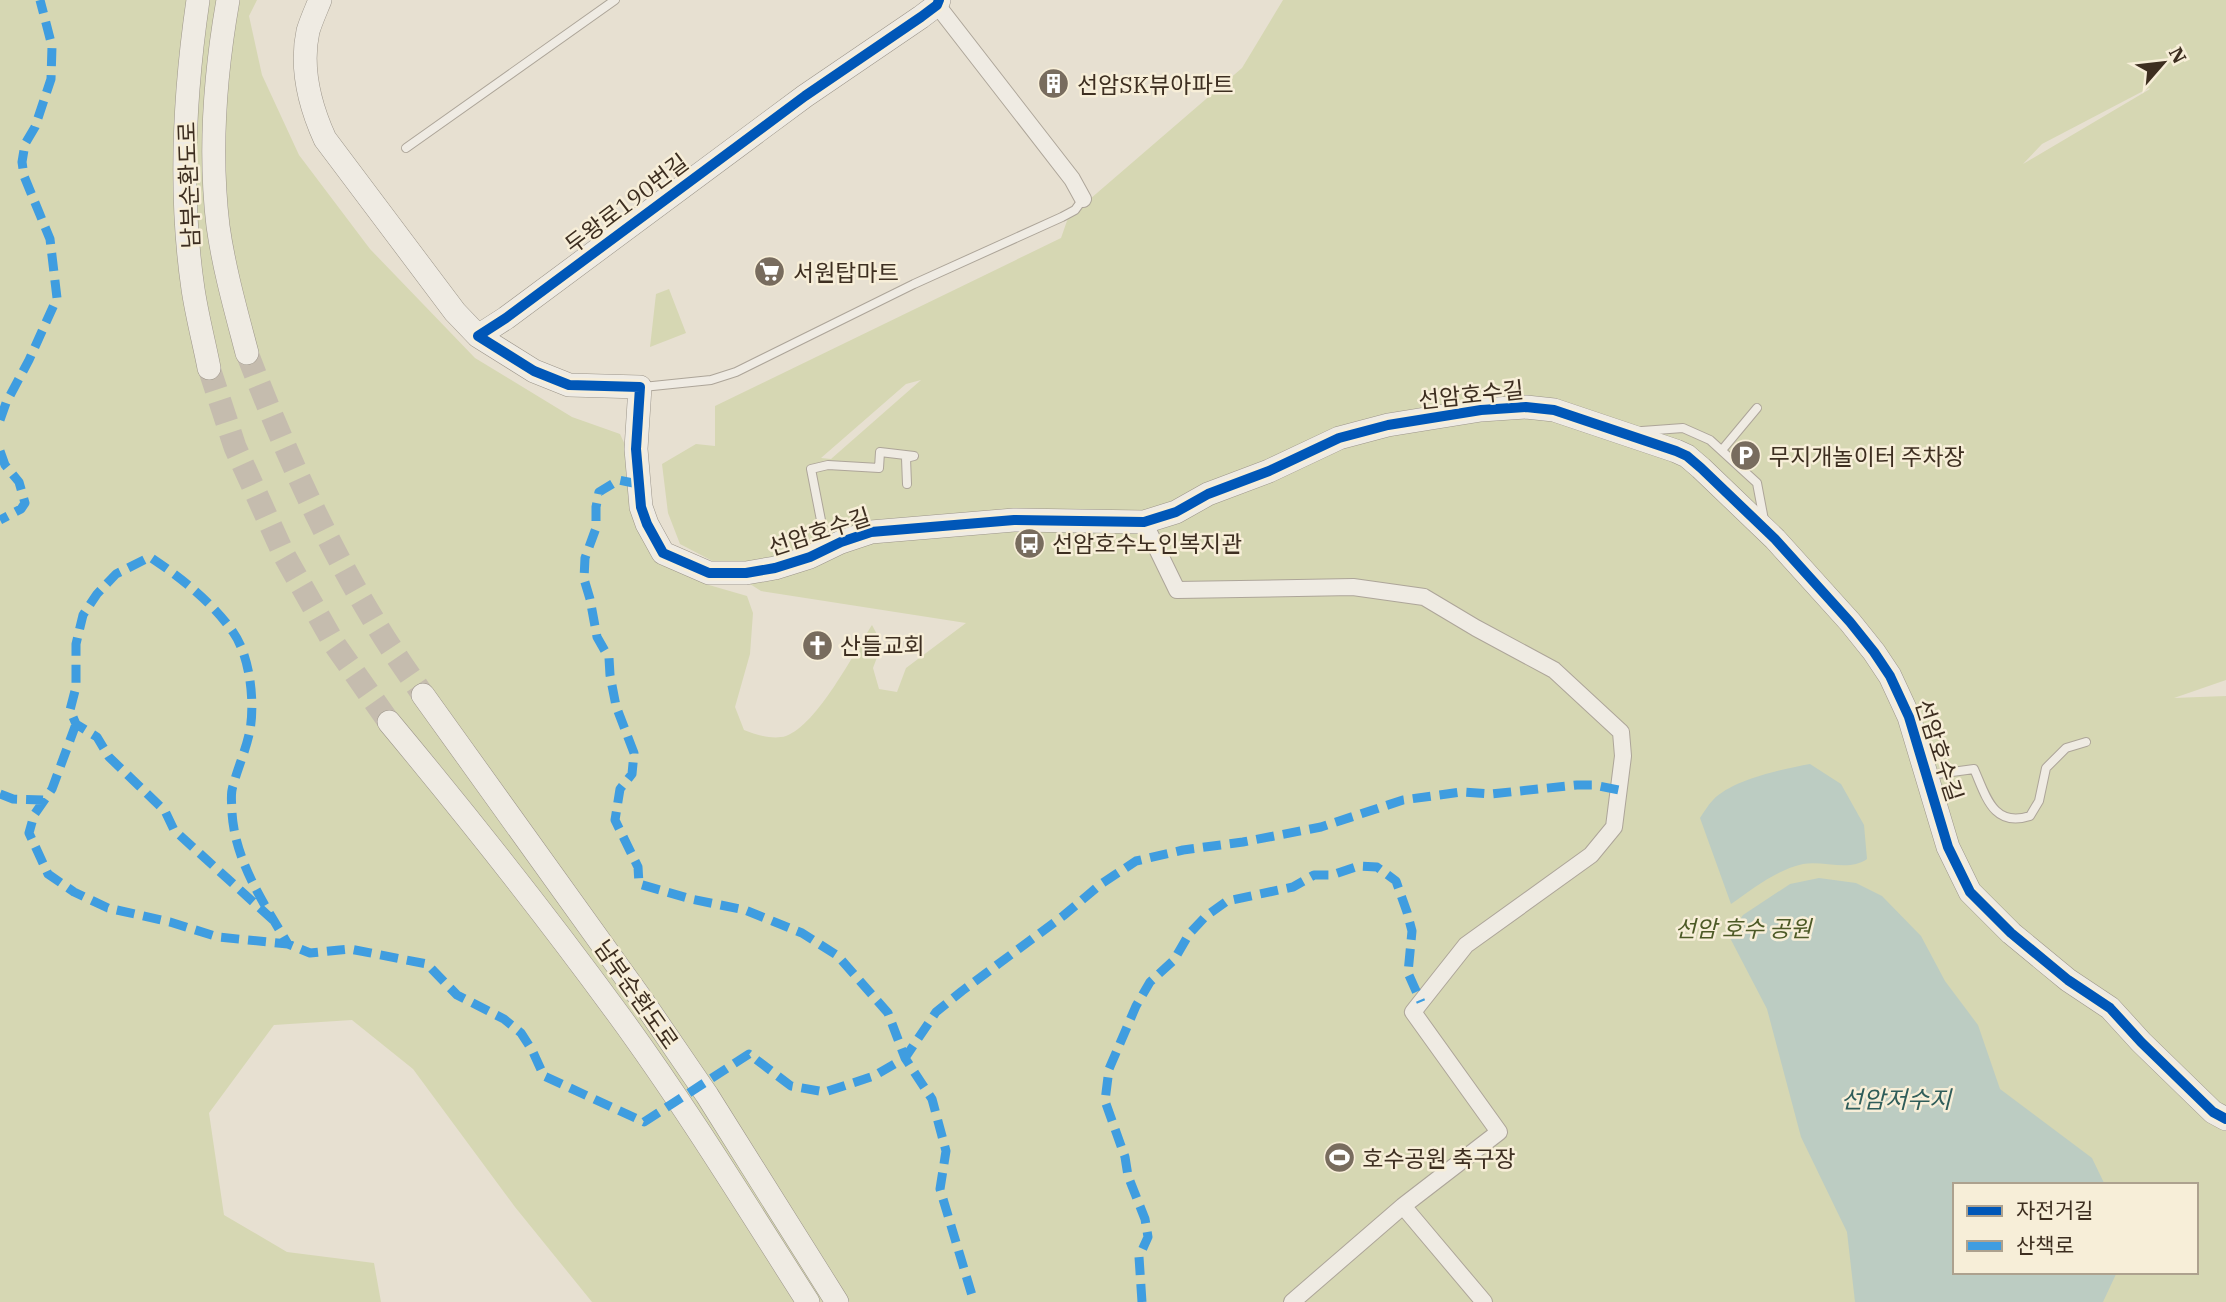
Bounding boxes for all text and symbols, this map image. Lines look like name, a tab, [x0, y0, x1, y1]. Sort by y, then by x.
north arrow	[2128, 28, 2198, 98]
text: N	[2164, 43, 2192, 67]
building icon: 선암SK뷰아파트	[1037, 67, 1071, 101]
place label: 선암SK뷰아파트	[1077, 69, 1234, 99]
street label: 남부순환도로	[171, 121, 205, 249]
street label: 두왕로190번길	[558, 147, 694, 259]
supermarket icon: 서원탑마트	[753, 255, 787, 289]
place label: 서원탑마트	[793, 257, 899, 287]
street label: 선암호수길	[1417, 374, 1525, 414]
parking icon: 무지개놀이터 주차장	[1729, 439, 1763, 473]
place label: 무지개놀이터 주차장	[1769, 441, 1965, 471]
street label: 선암호수길	[764, 500, 874, 562]
bus stop icon: 선암호수노인복지관	[1012, 526, 1046, 560]
place label: 선암호수노인복지관	[1052, 528, 1242, 558]
church icon: 산들교회	[800, 628, 834, 662]
place label: 산들교회	[840, 630, 925, 660]
street label: 선암호수길	[1909, 695, 1971, 805]
park label: 선암 호수 공원	[1675, 913, 1813, 943]
street label: 남부순환도로	[588, 933, 686, 1055]
water label: 선암저수지	[1841, 1083, 1953, 1115]
sports icon: 호수공원 축구장	[1322, 1141, 1356, 1175]
place label: 호수공원 축구장	[1362, 1143, 1515, 1173]
legend	[1953, 1183, 2198, 1274]
text: 자전거길	[2016, 1196, 2093, 1224]
text: 산책로	[2016, 1231, 2074, 1259]

